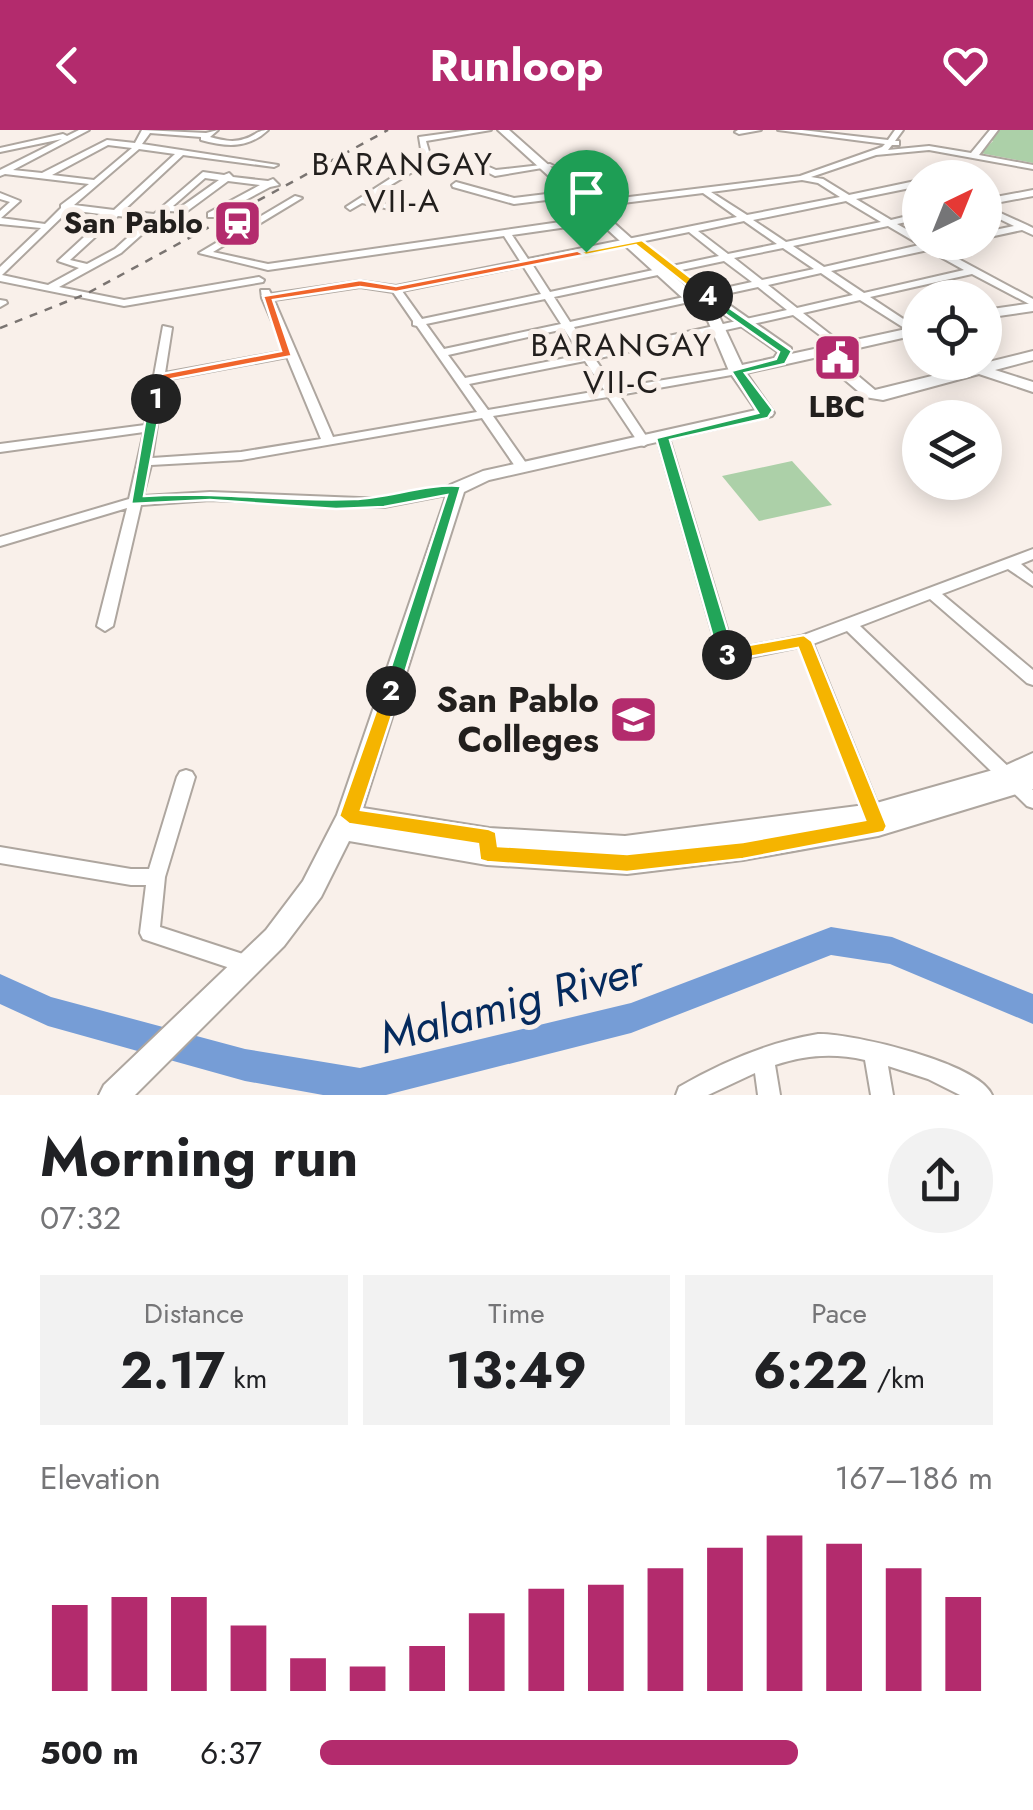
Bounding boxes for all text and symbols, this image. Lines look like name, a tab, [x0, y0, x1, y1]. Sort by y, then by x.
text: Runloop	[430, 33, 603, 98]
icon: back	[40, 38, 95, 93]
icon: heart	[938, 38, 993, 93]
district label: BARANGAY VII-A	[311, 141, 495, 224]
pin	[544, 150, 629, 253]
north arrow	[902, 160, 1002, 260]
map controls	[902, 160, 1002, 500]
icon: arrive	[559, 165, 614, 220]
station icon: San Pablo	[212, 197, 264, 249]
place label: San Pablo	[64, 201, 203, 244]
pin: 4	[683, 271, 733, 321]
text: 4	[698, 275, 718, 316]
button: locate	[902, 280, 1002, 380]
district label: BARANGAY VII-C	[530, 322, 714, 405]
public building icon: LBC	[811, 332, 863, 384]
pin: 1	[131, 374, 181, 424]
text: 1	[149, 378, 163, 419]
place label: LBC	[809, 385, 865, 428]
button: layers	[902, 400, 1002, 500]
pin: 3	[702, 630, 752, 680]
text: 3	[718, 634, 736, 675]
pin: 2	[366, 666, 416, 716]
text: 2	[382, 670, 400, 711]
place label: San Pablo Colleges	[436, 675, 599, 765]
school or university icon: San Pablo Colleges	[608, 694, 660, 746]
water label: Malamig River	[372, 937, 652, 1070]
text: Morning run	[40, 1117, 358, 1197]
button: share	[888, 1128, 993, 1233]
text: 07:32	[40, 1195, 121, 1241]
text: Distance	[144, 1293, 244, 1334]
text: Time	[488, 1293, 545, 1334]
text: Pace	[811, 1293, 867, 1334]
text: 2.17	[120, 1334, 225, 1407]
text: 13:49	[446, 1334, 587, 1407]
text: 6:22	[753, 1334, 868, 1407]
text: km	[225, 1358, 267, 1399]
text: /km	[868, 1358, 925, 1399]
text: Elevation	[40, 1455, 161, 1501]
text: 167–186 m	[835, 1455, 993, 1501]
text: 500 m	[40, 1730, 139, 1776]
text: 6:37	[200, 1730, 262, 1776]

